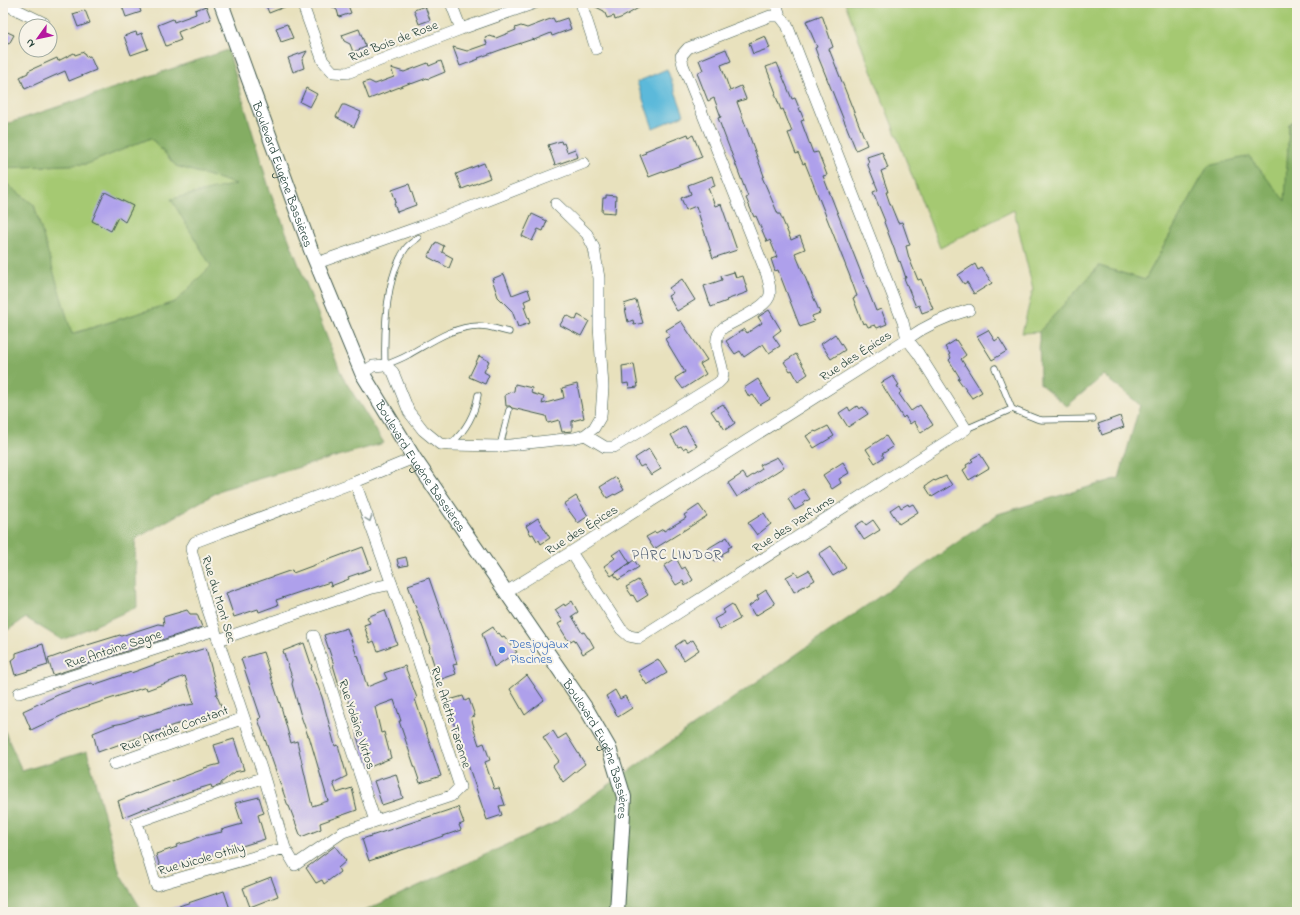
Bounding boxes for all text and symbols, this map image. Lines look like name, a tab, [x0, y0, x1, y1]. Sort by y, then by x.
street label: Rue Bois de Rose	[346, 16, 441, 67]
north arrow	[18, 18, 58, 58]
text: N	[22, 35, 39, 50]
street label: Boulevard Eugène Bassières	[246, 98, 317, 250]
street label: Rue des Épices	[816, 326, 896, 387]
street label: Boulevard Eugène Bassières	[369, 396, 470, 536]
street label: Rue des Parfums	[749, 490, 839, 558]
street label: Rue des Épices	[542, 500, 622, 560]
one-way arrow	[364, 515, 372, 522]
district label: PARC LINDOR	[632, 545, 722, 566]
street label: Rue du Mont Sec	[196, 554, 241, 646]
street label: Rue Antoine Sagne	[63, 625, 165, 675]
place label: Desjoyaux Piscines	[509, 635, 569, 669]
marker: Desjoyaux Piscines	[497, 645, 507, 655]
street label: Rue Arlette Taranne	[425, 664, 476, 771]
street label: Boulevard Eugène Bassières	[557, 675, 632, 820]
street label: Rue Yolaine Virtos	[333, 677, 380, 772]
street label: Rue Armide Constant	[118, 701, 232, 758]
street label: Rue Nicole Othily	[156, 838, 247, 882]

